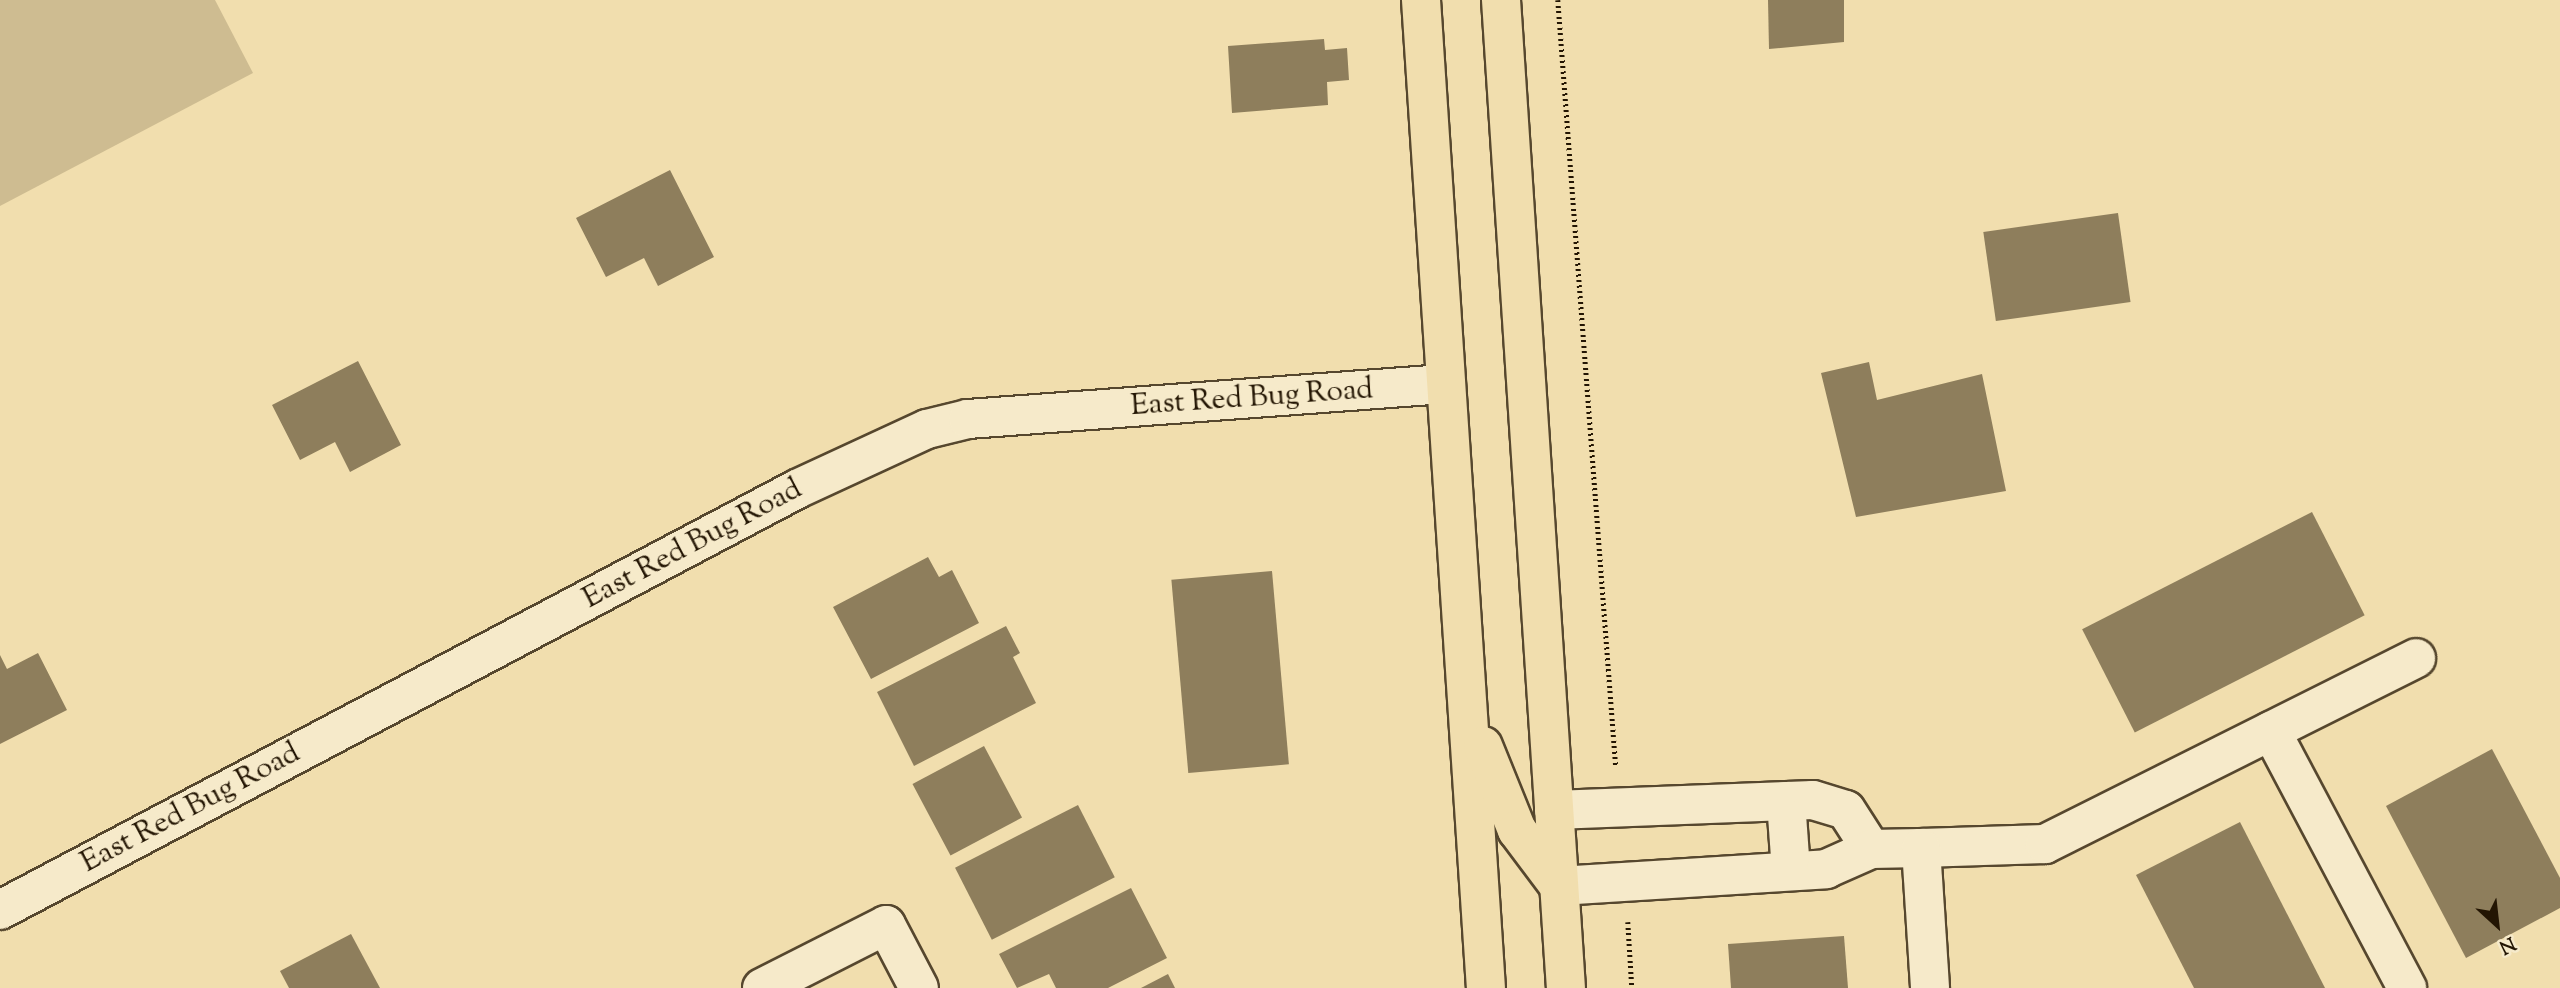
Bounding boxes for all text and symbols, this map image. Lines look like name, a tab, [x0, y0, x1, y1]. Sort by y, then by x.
street label: East Red Bug Road	[1130, 373, 1374, 425]
street label: East Red Bug Road	[577, 472, 809, 618]
street label: East Red Bug Road	[75, 736, 307, 882]
north arrow	[2462, 890, 2532, 960]
text: N	[2494, 929, 2520, 960]

